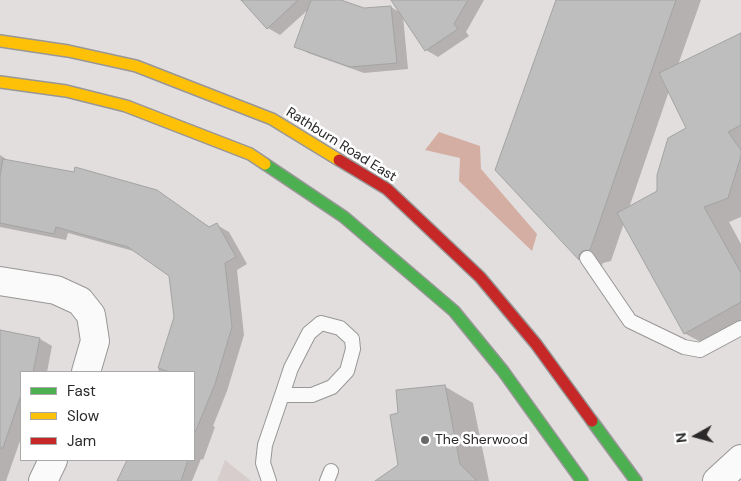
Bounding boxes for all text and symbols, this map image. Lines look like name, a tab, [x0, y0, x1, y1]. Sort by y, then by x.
street label: Rathburn Road East	[283, 104, 399, 186]
legend	[20, 371, 195, 461]
text: Fast	[67, 381, 96, 401]
text: Slow	[67, 406, 99, 426]
north arrow	[671, 411, 721, 461]
text: Jam	[67, 431, 96, 451]
place label: The Sherwood	[435, 432, 528, 448]
text: N	[672, 432, 691, 444]
marker: The Sherwood	[419, 434, 431, 446]

